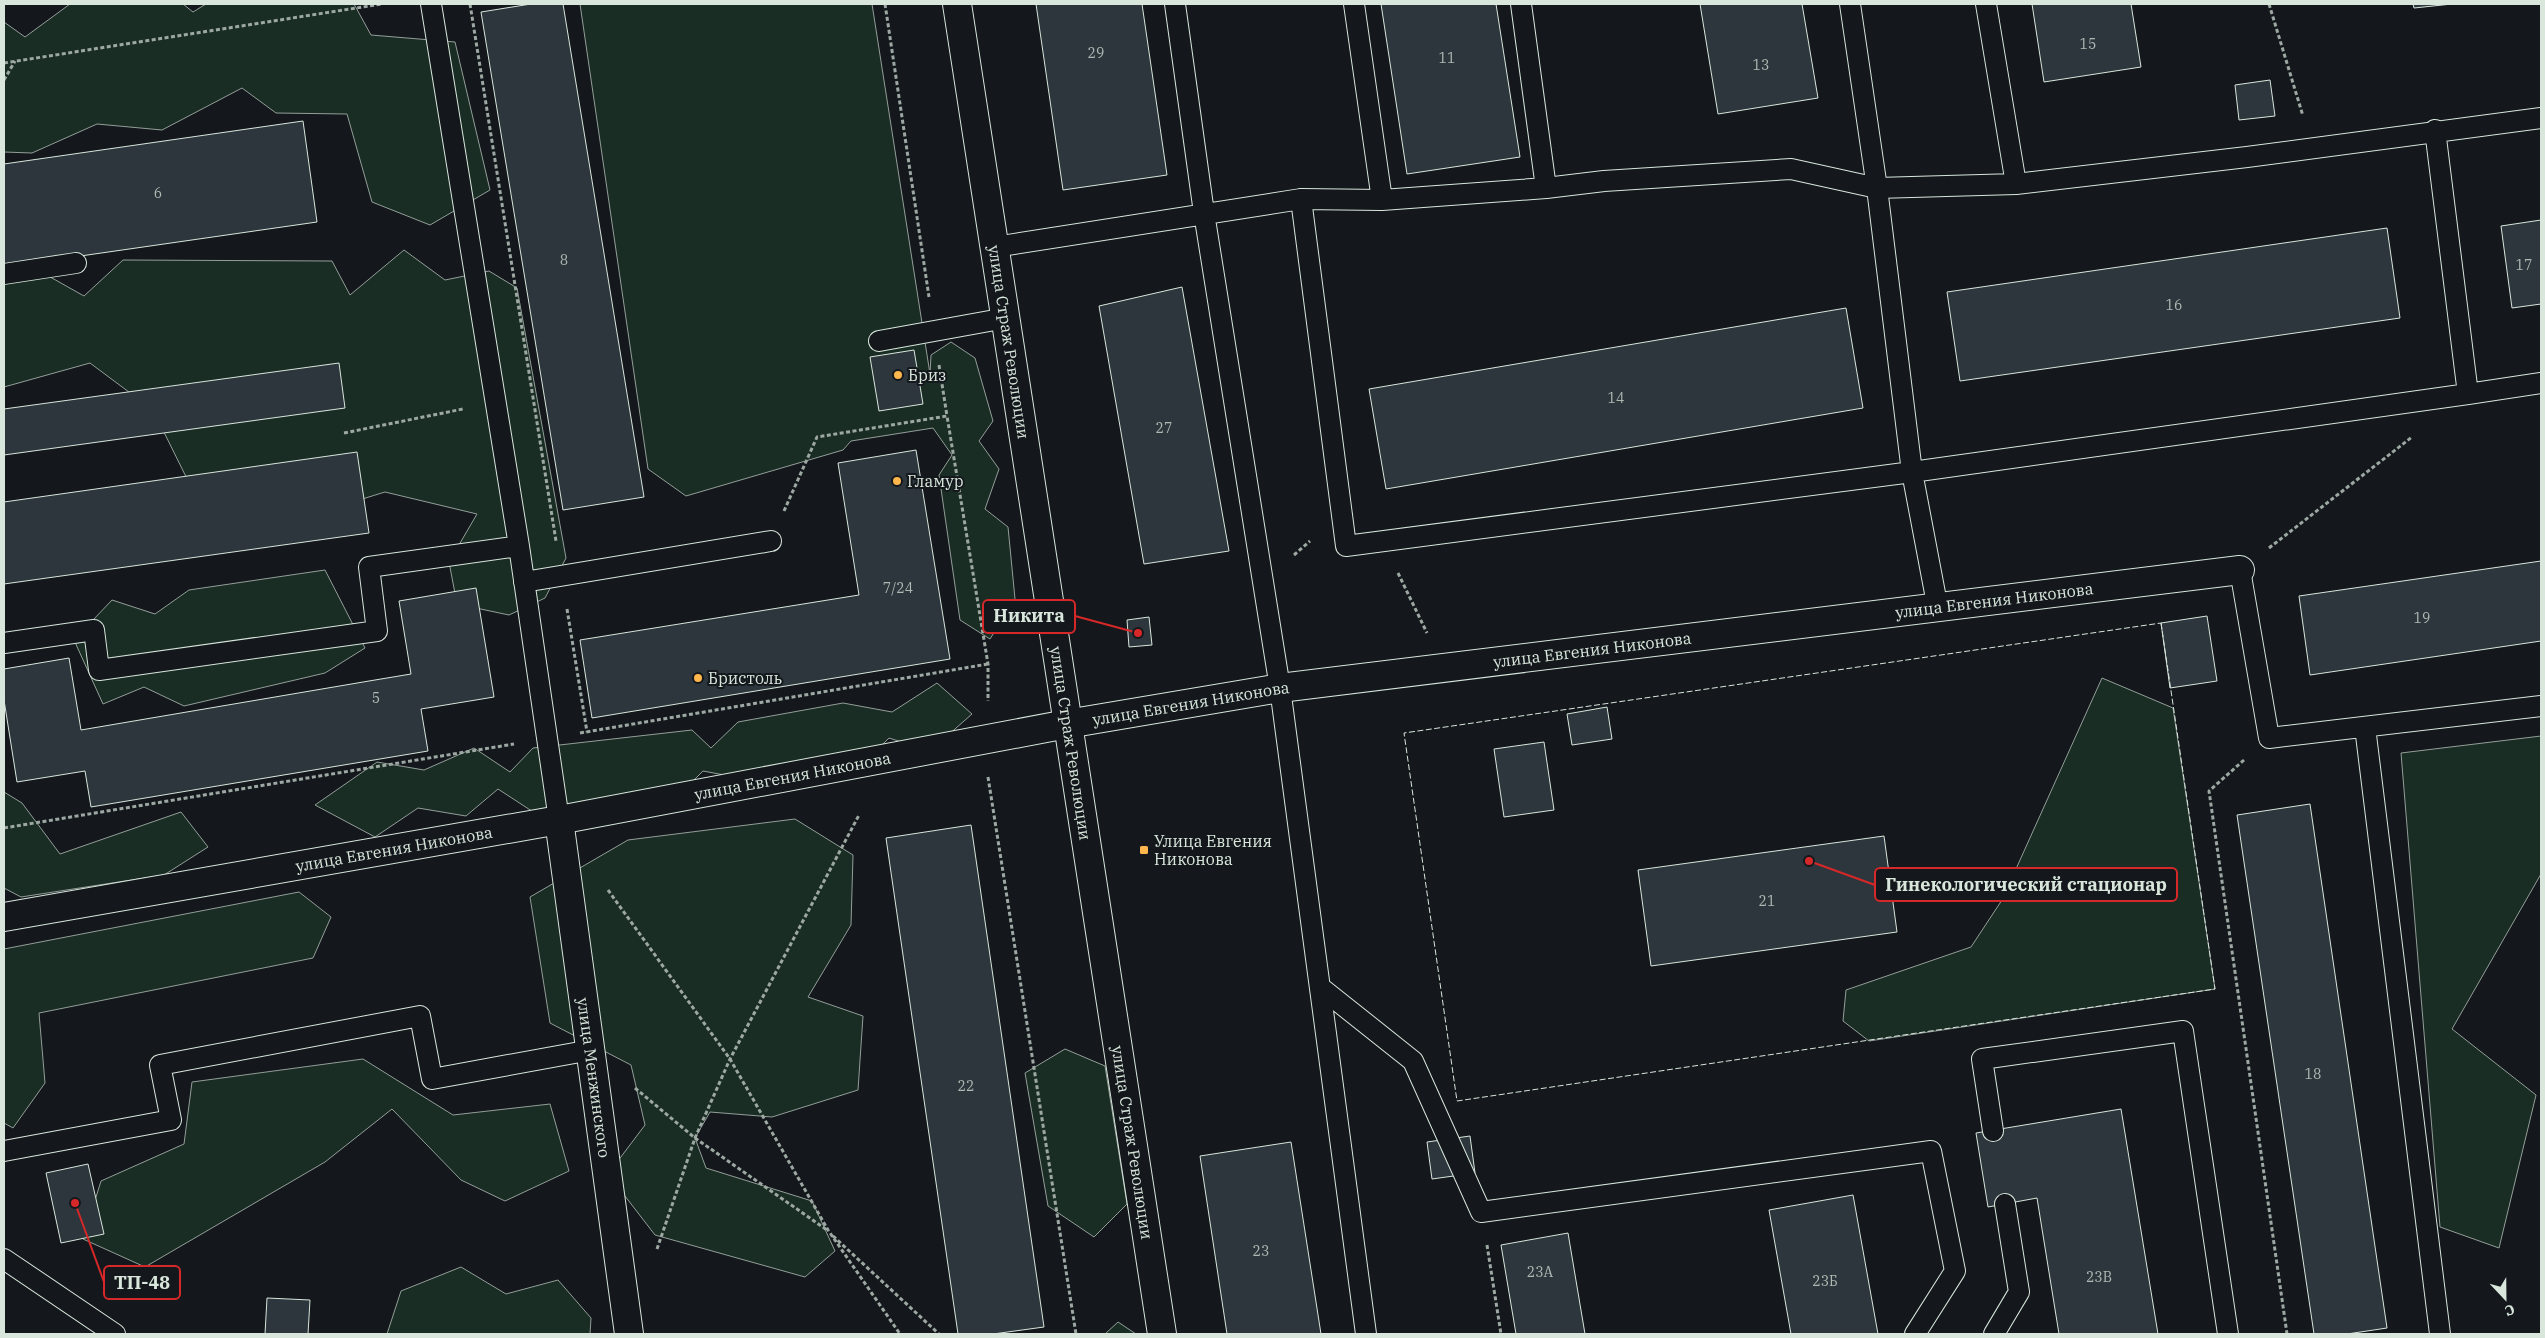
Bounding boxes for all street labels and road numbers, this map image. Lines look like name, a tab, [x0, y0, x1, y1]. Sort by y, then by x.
street label: улица Страж Революции	[984, 244, 1034, 440]
street label: улица Евгения Никонова	[1894, 578, 2095, 622]
street label: улица Евгения Никонова	[1492, 627, 1693, 672]
street label: улица Страж Революции	[1046, 645, 1096, 842]
street label: улица Евгения Никонова	[1091, 677, 1291, 730]
street label: улица Евгения Никонова	[693, 747, 893, 804]
street label: улица Евгения Никонова	[294, 822, 494, 876]
street label: улица Менжинского	[573, 996, 615, 1159]
street label: улица Страж Революции	[1108, 1044, 1157, 1241]

